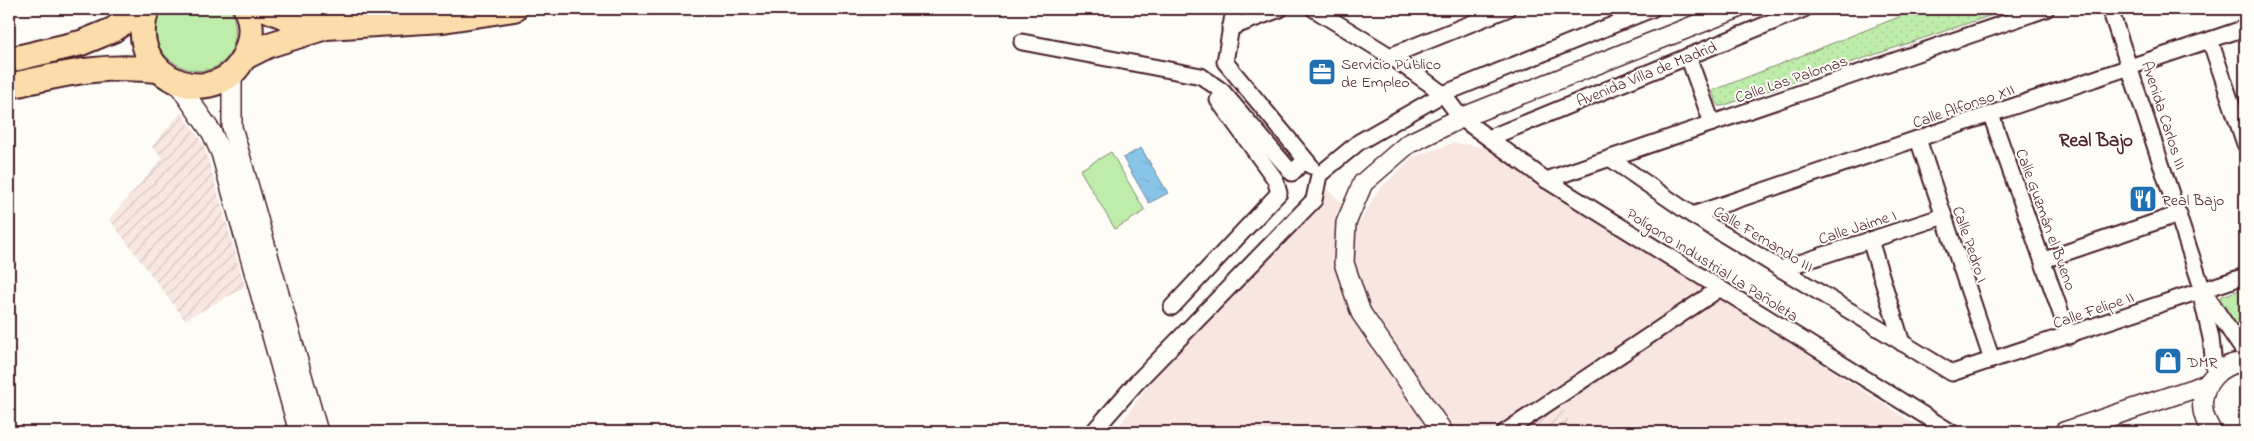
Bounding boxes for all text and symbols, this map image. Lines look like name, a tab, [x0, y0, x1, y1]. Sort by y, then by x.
street label: Avenida Villa de Madrid	[1573, 36, 1721, 114]
street label: Calle Las Palomas	[1732, 49, 1851, 110]
place label: Servicio Público de Empleo	[1341, 53, 1441, 95]
office icon: Servicio Público de Empleo	[1307, 57, 1337, 87]
street label: Avenida Carlos III	[2134, 58, 2192, 173]
street label: Calle Alfonso XII	[1909, 78, 2018, 136]
district label: Real Bajo	[2059, 128, 2133, 155]
street label: Calle Guzmán el Bueno	[2008, 145, 2082, 294]
restaurant icon: Real Bajo	[2128, 184, 2158, 214]
place label: Real Bajo	[2162, 189, 2224, 213]
street label: Calle Fernando III	[1708, 200, 1818, 279]
street label: Polígono Industrial La Pañoleta	[1621, 203, 1803, 329]
street label: Calle Pedro I	[1945, 203, 1993, 286]
street label: Calle Jaime I	[1816, 204, 1900, 252]
street label: Calle Felipe II	[2050, 286, 2137, 336]
shop icon: DMR	[2153, 346, 2183, 376]
place label: DMR	[2186, 351, 2217, 375]

